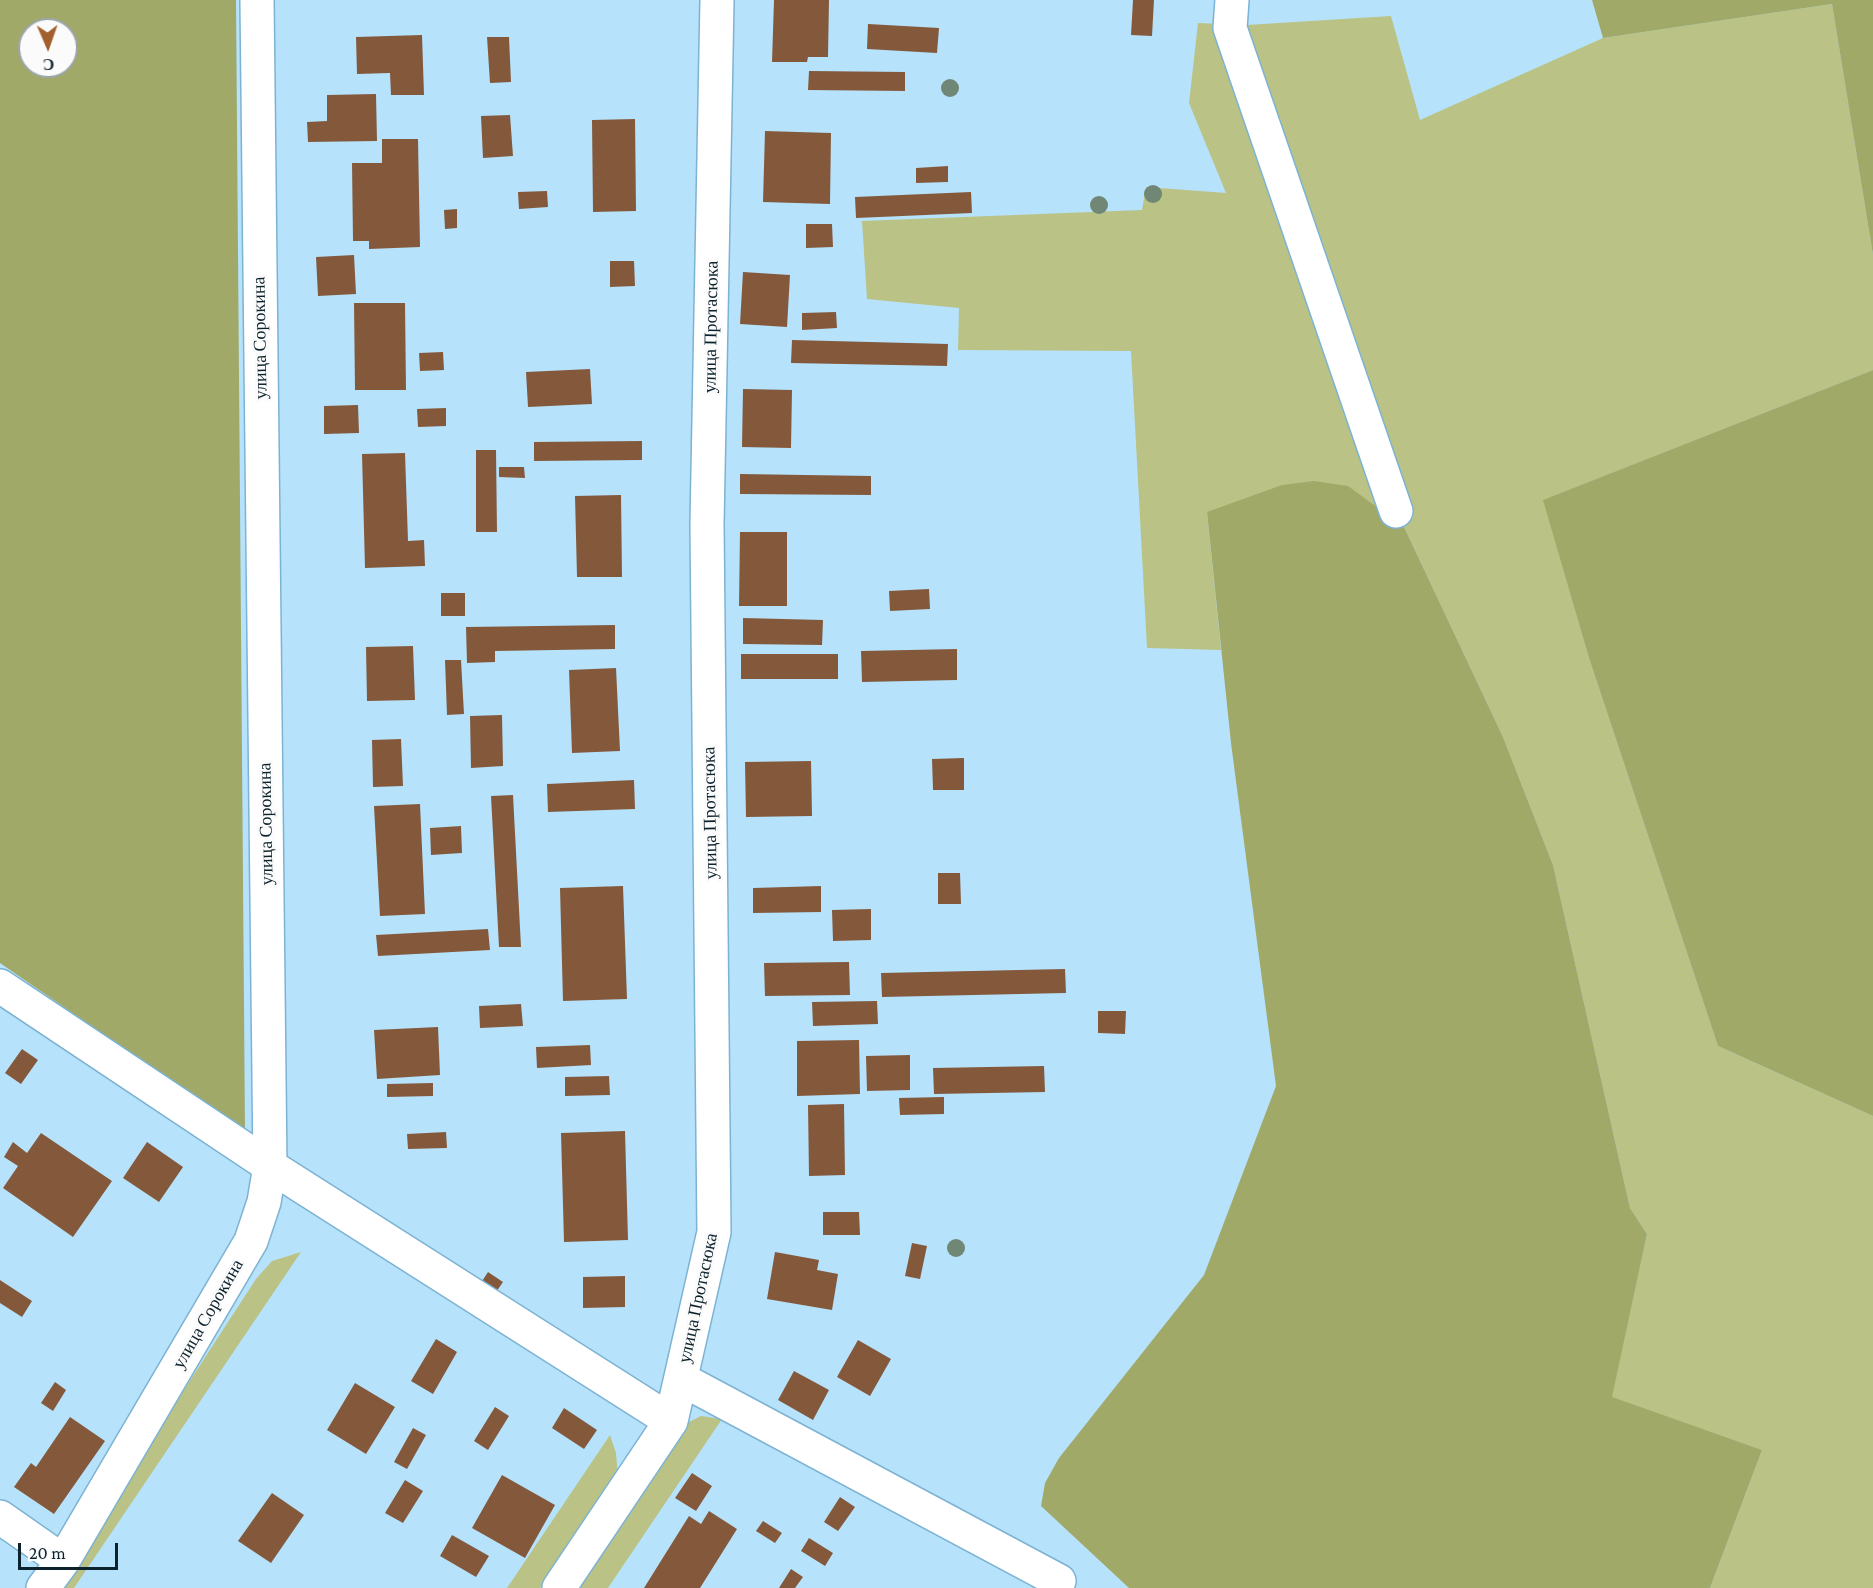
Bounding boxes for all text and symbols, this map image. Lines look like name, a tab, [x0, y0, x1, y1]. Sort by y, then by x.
north arrow	[18, 18, 78, 78]
text: С	[43, 56, 55, 73]
street label: улица Протасюка	[699, 261, 723, 393]
street label: улица Сорокина	[248, 276, 272, 400]
street label: улица Протасюка	[698, 747, 722, 879]
street label: улица Сорокина	[254, 762, 278, 886]
street label: улица Протасюка	[674, 1231, 722, 1365]
street label: улица Сорокина	[168, 1255, 248, 1373]
scale bar	[21, 1531, 122, 1569]
text: 20 m	[29, 1543, 66, 1563]

